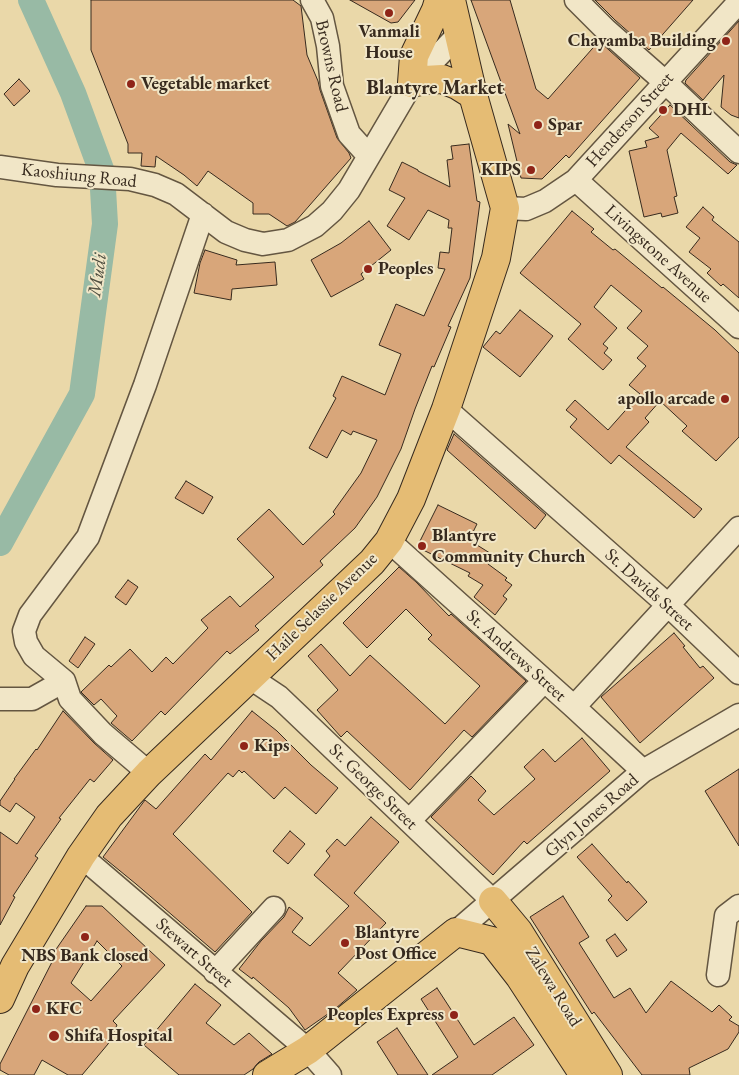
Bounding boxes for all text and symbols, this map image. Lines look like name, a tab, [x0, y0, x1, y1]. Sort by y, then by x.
marker: Vanmali House	[383, 7, 395, 19]
street label: Browns Road	[310, 18, 352, 114]
place label: Vanmali House	[358, 21, 420, 64]
place label: Chayamba Building	[568, 30, 716, 52]
marker: Chayamba Building	[720, 35, 732, 47]
street label: Henderson Street	[582, 68, 678, 172]
place label: Vegetable market	[141, 73, 270, 95]
district label: Blantyre Market	[366, 77, 504, 101]
marker: Vegetable market	[125, 78, 137, 90]
place label: DHL	[673, 99, 712, 121]
marker: DHL	[657, 104, 669, 116]
place label: Spar	[548, 114, 582, 136]
marker: Spar	[532, 119, 544, 131]
street label: Kaoshiung Road	[20, 159, 138, 193]
place label: KIPS	[481, 159, 521, 181]
marker: KIPS	[525, 164, 537, 176]
street label: Livingstone Avenue	[600, 200, 716, 308]
water label: Mudi	[84, 252, 112, 298]
place label: Peoples	[378, 258, 433, 280]
marker: Peoples	[362, 263, 374, 275]
place label: apollo arcade	[618, 388, 715, 410]
marker: apollo arcade	[719, 393, 731, 405]
place label: Blantyre Community Church	[432, 525, 585, 568]
marker: Blantyre Community Church	[416, 540, 428, 552]
street label: St. Davids Street	[600, 544, 698, 636]
street label: Haile Selassie Avenue	[262, 548, 382, 666]
street label: St. Andrews Street	[462, 605, 570, 707]
place label: Kips	[254, 735, 289, 757]
street label: St. George Street	[324, 739, 422, 835]
marker: Kips	[238, 740, 250, 752]
street label: Glyn Jones Road	[541, 769, 643, 863]
street label: Stewart Street	[151, 914, 237, 992]
place label: Blantyre Post Office	[355, 922, 437, 964]
marker: NBS Bank closed	[79, 931, 91, 943]
marker: Blantyre Post Office	[339, 937, 351, 949]
street label: Zalewa Road	[520, 943, 586, 1031]
place label: NBS Bank closed	[21, 945, 149, 967]
place label: KFC	[46, 998, 82, 1020]
marker: KFC	[30, 1003, 42, 1015]
place label: Peoples Express	[327, 1004, 444, 1026]
marker: Peoples Express	[448, 1009, 460, 1021]
place label: Shifa Hospital	[65, 1025, 173, 1047]
marker: Shifa Hospital	[47, 1029, 61, 1043]

